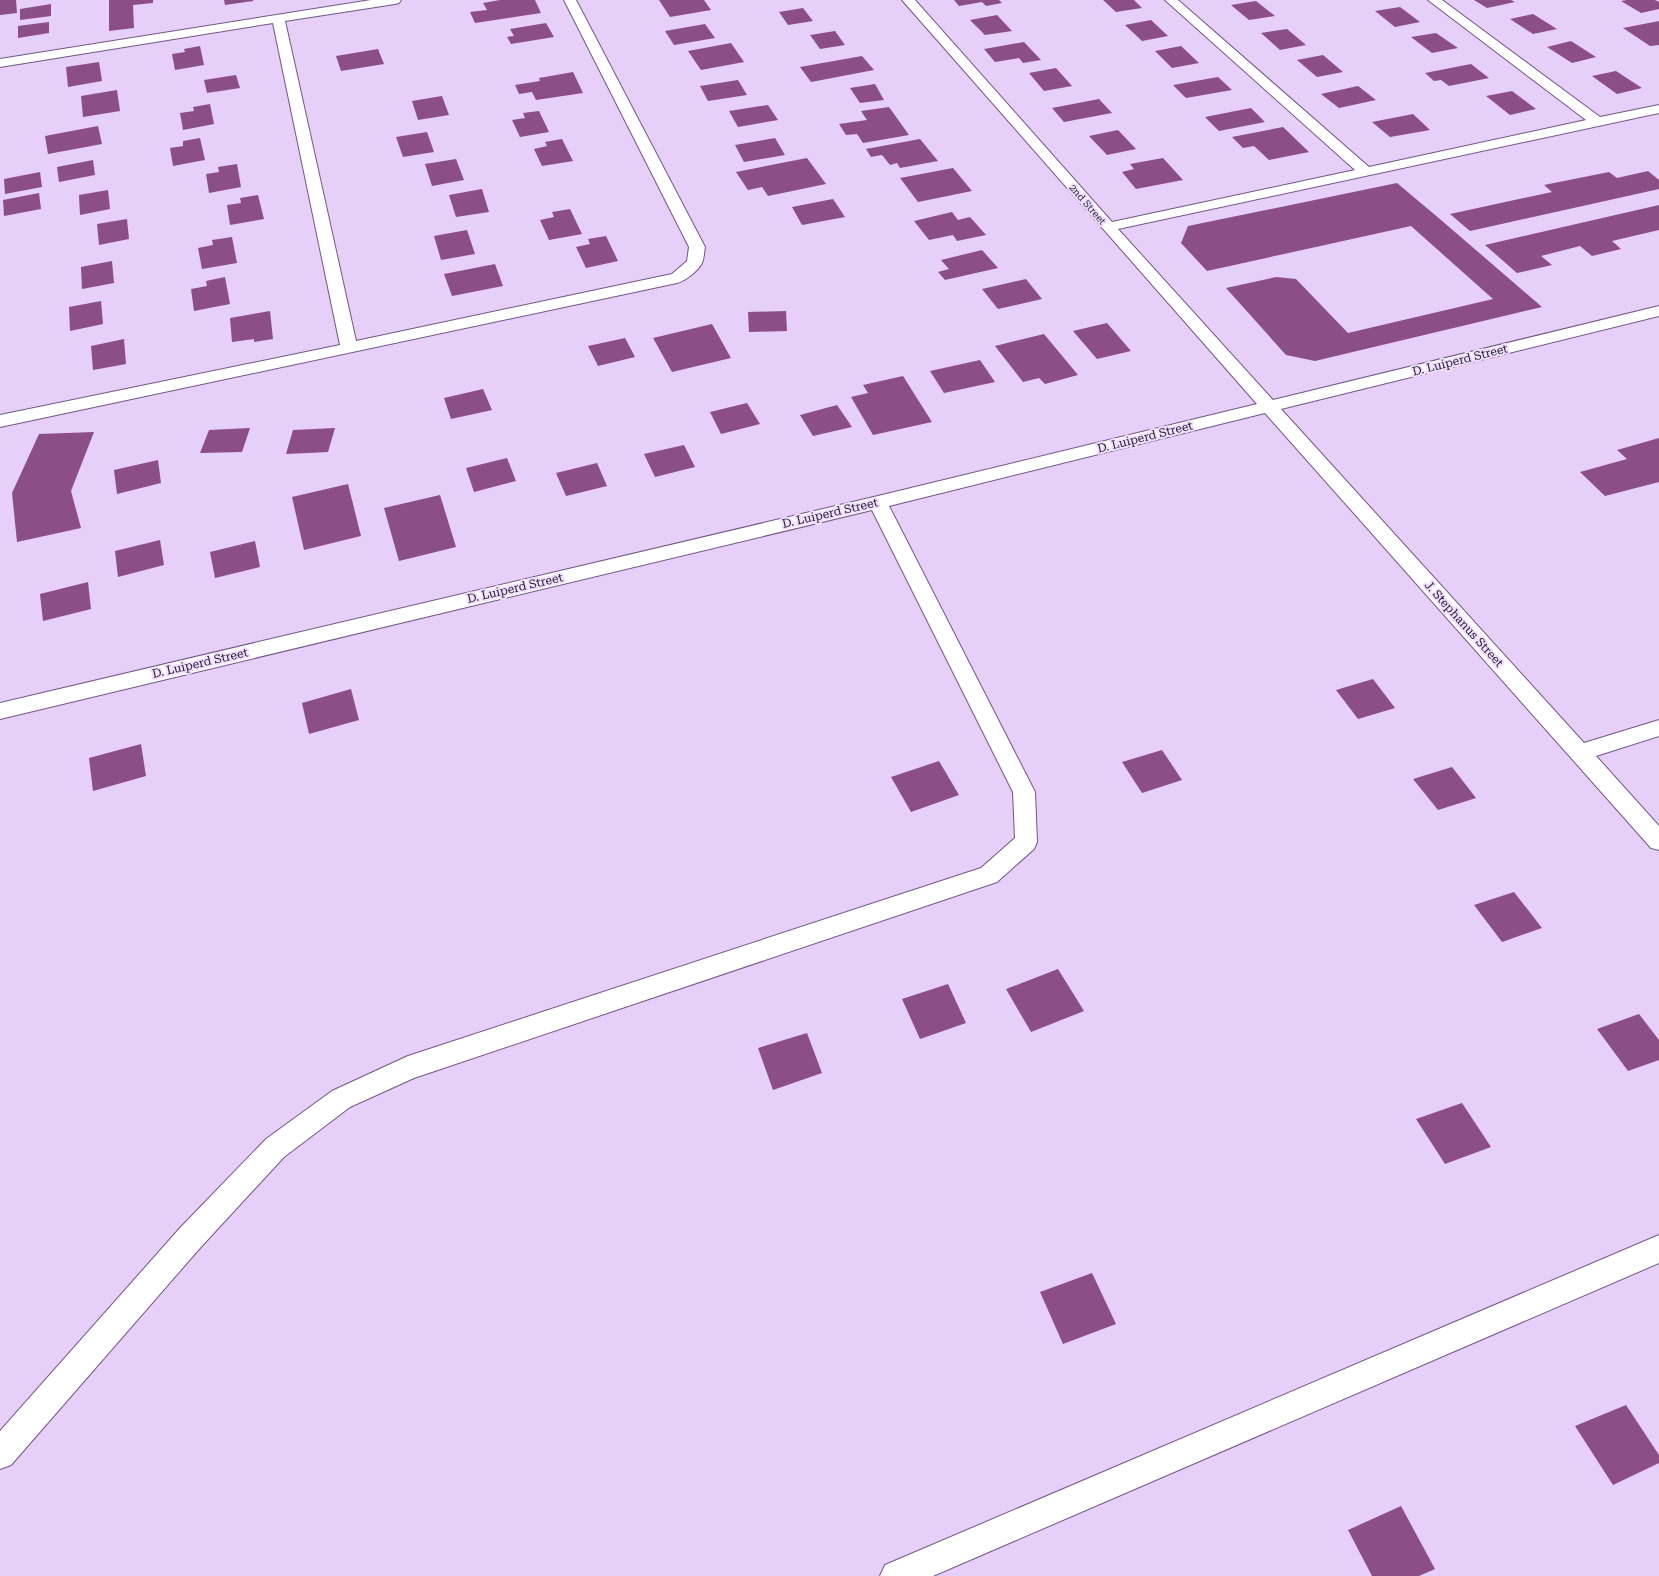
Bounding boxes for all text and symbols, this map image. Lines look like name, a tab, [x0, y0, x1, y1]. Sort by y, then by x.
street label: 2nd Street	[1067, 182, 1108, 227]
street label: D. Luiperd Street	[1411, 341, 1510, 379]
street label: D. Luiperd Street	[1096, 418, 1195, 456]
street label: D. Luiperd Street	[781, 495, 880, 531]
street label: D. Luiperd Street	[466, 570, 565, 606]
street label: J. Stephanus Street	[1422, 578, 1507, 670]
street label: D. Luiperd Street	[151, 645, 250, 681]

